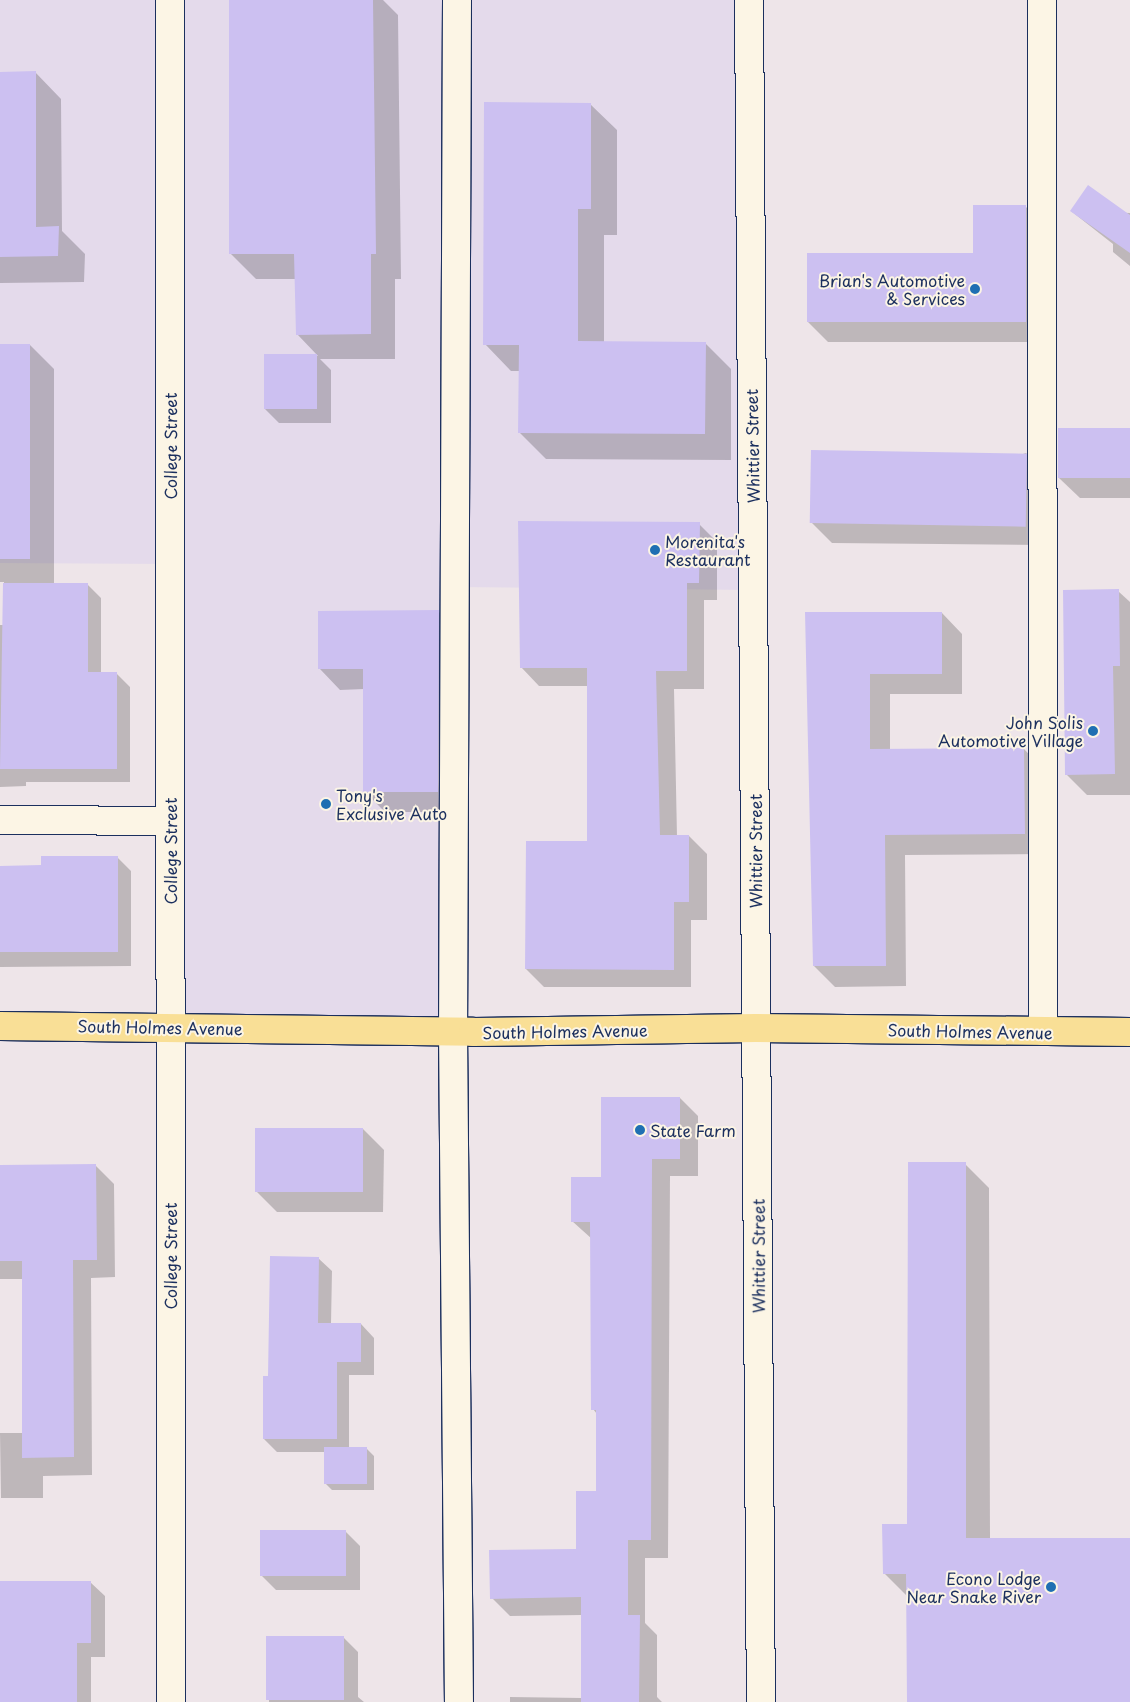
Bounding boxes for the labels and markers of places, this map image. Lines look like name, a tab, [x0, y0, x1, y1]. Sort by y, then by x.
place label: Brian's Automotive & Services	[818, 270, 965, 308]
marker: Brian's Automotive & Services	[969, 283, 981, 295]
place label: Morenita's Restaurant	[665, 531, 751, 569]
marker: Morenita's Restaurant	[649, 544, 661, 556]
place label: John Solis Automotive Village	[938, 712, 1083, 750]
marker: John Solis Automotive Village	[1087, 725, 1099, 737]
place label: Tony's Exclusive Auto	[336, 785, 447, 823]
marker: Tony's Exclusive Auto	[320, 798, 332, 810]
place label: State Farm	[650, 1120, 737, 1140]
marker: State Farm	[634, 1124, 646, 1136]
place label: Econo Lodge Near Snake River	[905, 1568, 1041, 1606]
marker: Econo Lodge Near Snake River	[1045, 1581, 1057, 1593]

